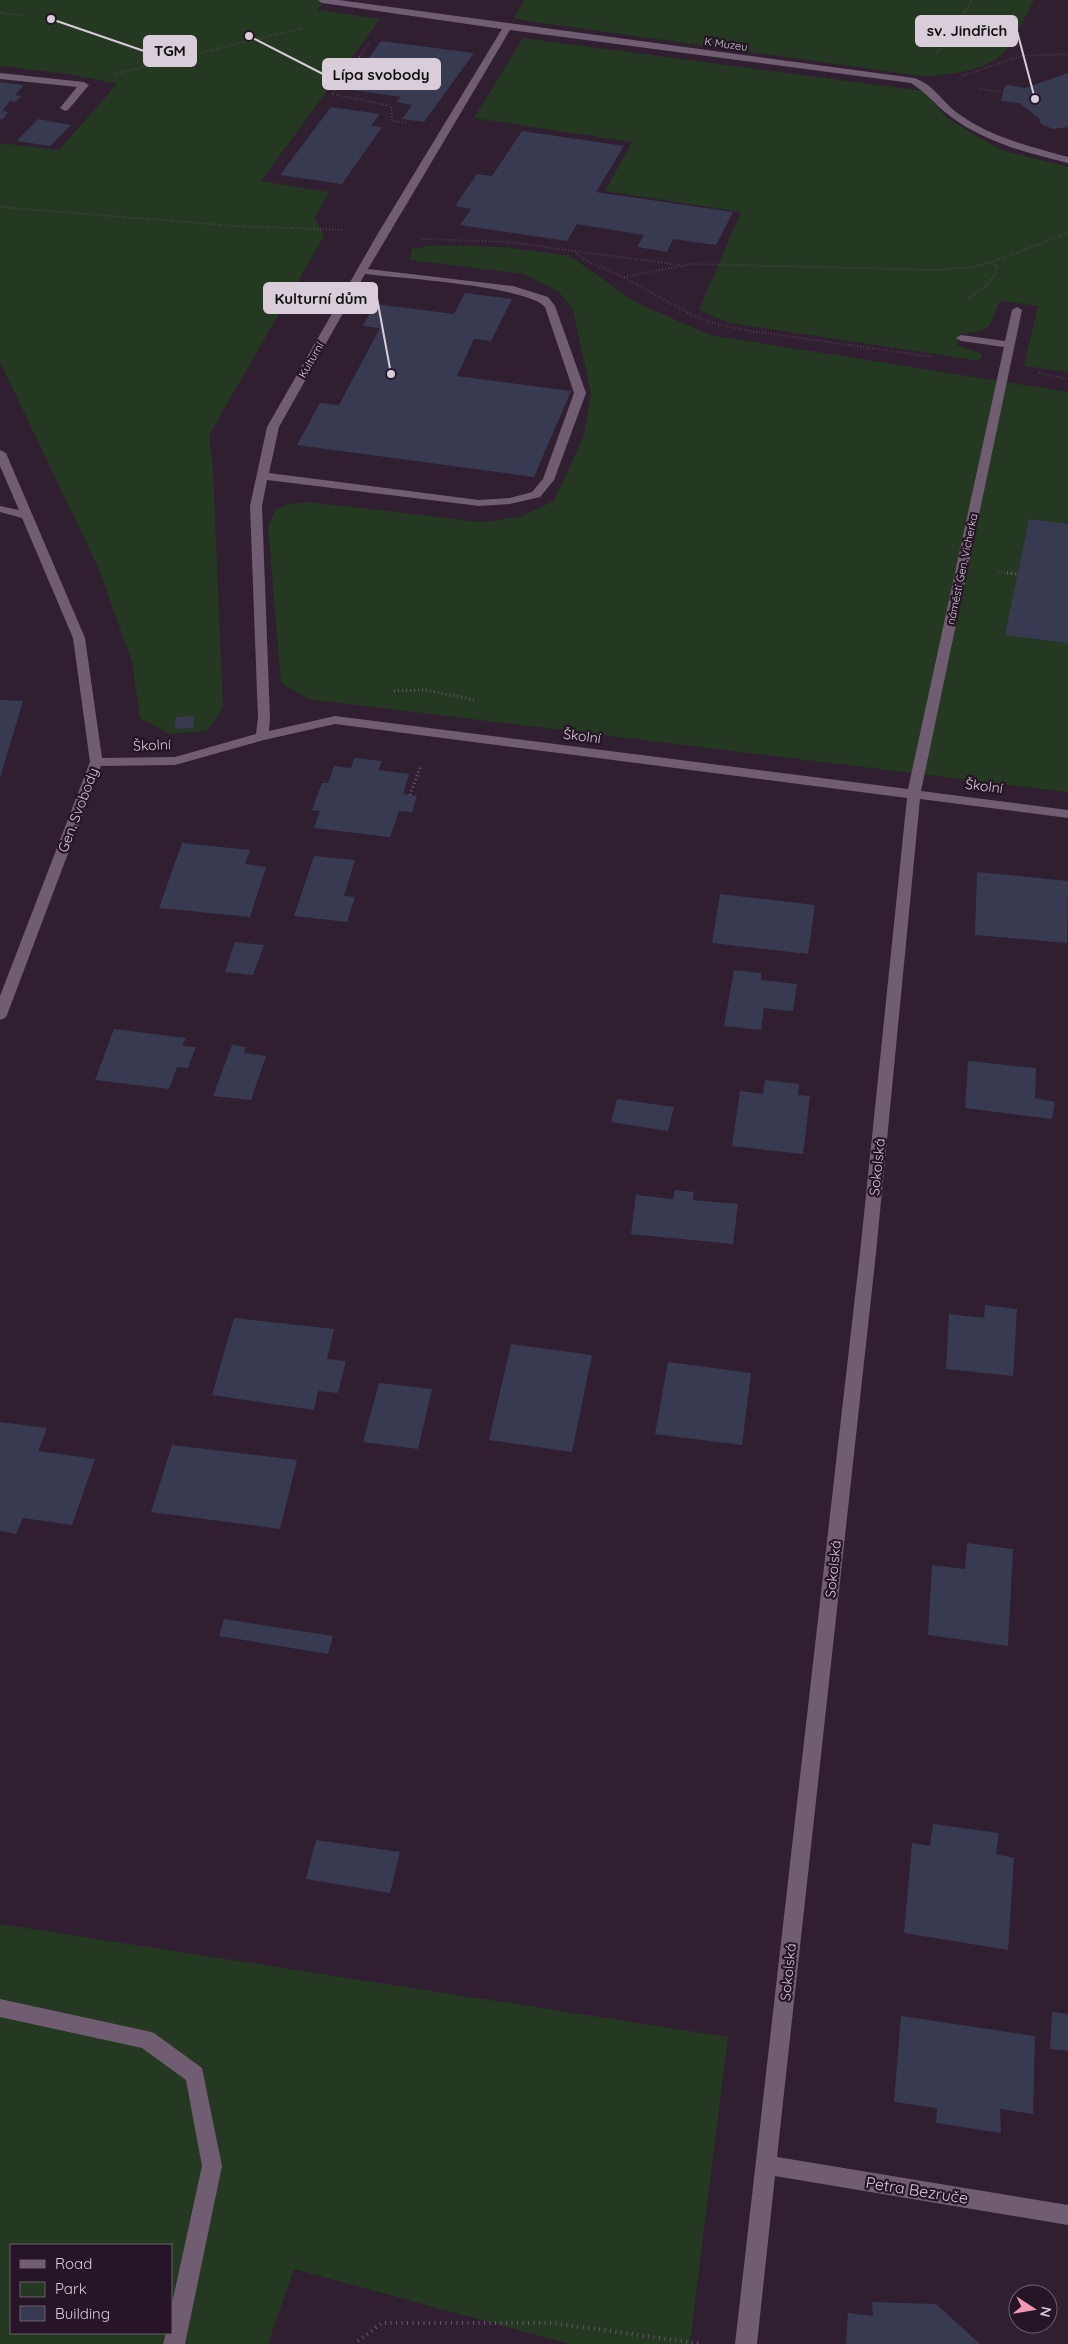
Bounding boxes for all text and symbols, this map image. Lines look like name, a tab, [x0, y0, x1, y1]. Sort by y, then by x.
callout: sv. Jindřich	[916, 16, 1017, 46]
text: sv. Jindřich	[927, 21, 1007, 40]
street label: K Muzeu	[704, 34, 748, 54]
callout: TGM	[144, 36, 196, 66]
text: TGM	[154, 41, 186, 60]
callout: Lípa svobody	[323, 59, 440, 89]
text: Lípa svobody	[333, 65, 429, 84]
callout: Kulturní dům	[264, 283, 377, 313]
text: Kulturní dům	[275, 289, 367, 308]
street label: Kulturní	[295, 339, 327, 380]
street label: náměstí Gen. Vicherka	[943, 512, 981, 626]
street label: Školní	[562, 725, 602, 747]
street label: Školní	[133, 735, 171, 755]
street label: Gen. Svobody	[54, 765, 102, 855]
street label: Školní	[964, 775, 1004, 797]
street label: Sokolská	[865, 1137, 889, 1197]
street label: Sokolská	[821, 1539, 845, 1599]
street label: Sokolská	[776, 1942, 800, 2002]
street label: Petra Bezruče	[864, 2172, 970, 2208]
legend	[10, 2244, 172, 2334]
text: Road	[55, 2254, 92, 2273]
text: Park	[55, 2279, 87, 2298]
north arrow	[1008, 2284, 1058, 2334]
text: Building	[55, 2304, 110, 2323]
text: N	[1036, 2305, 1056, 2319]

